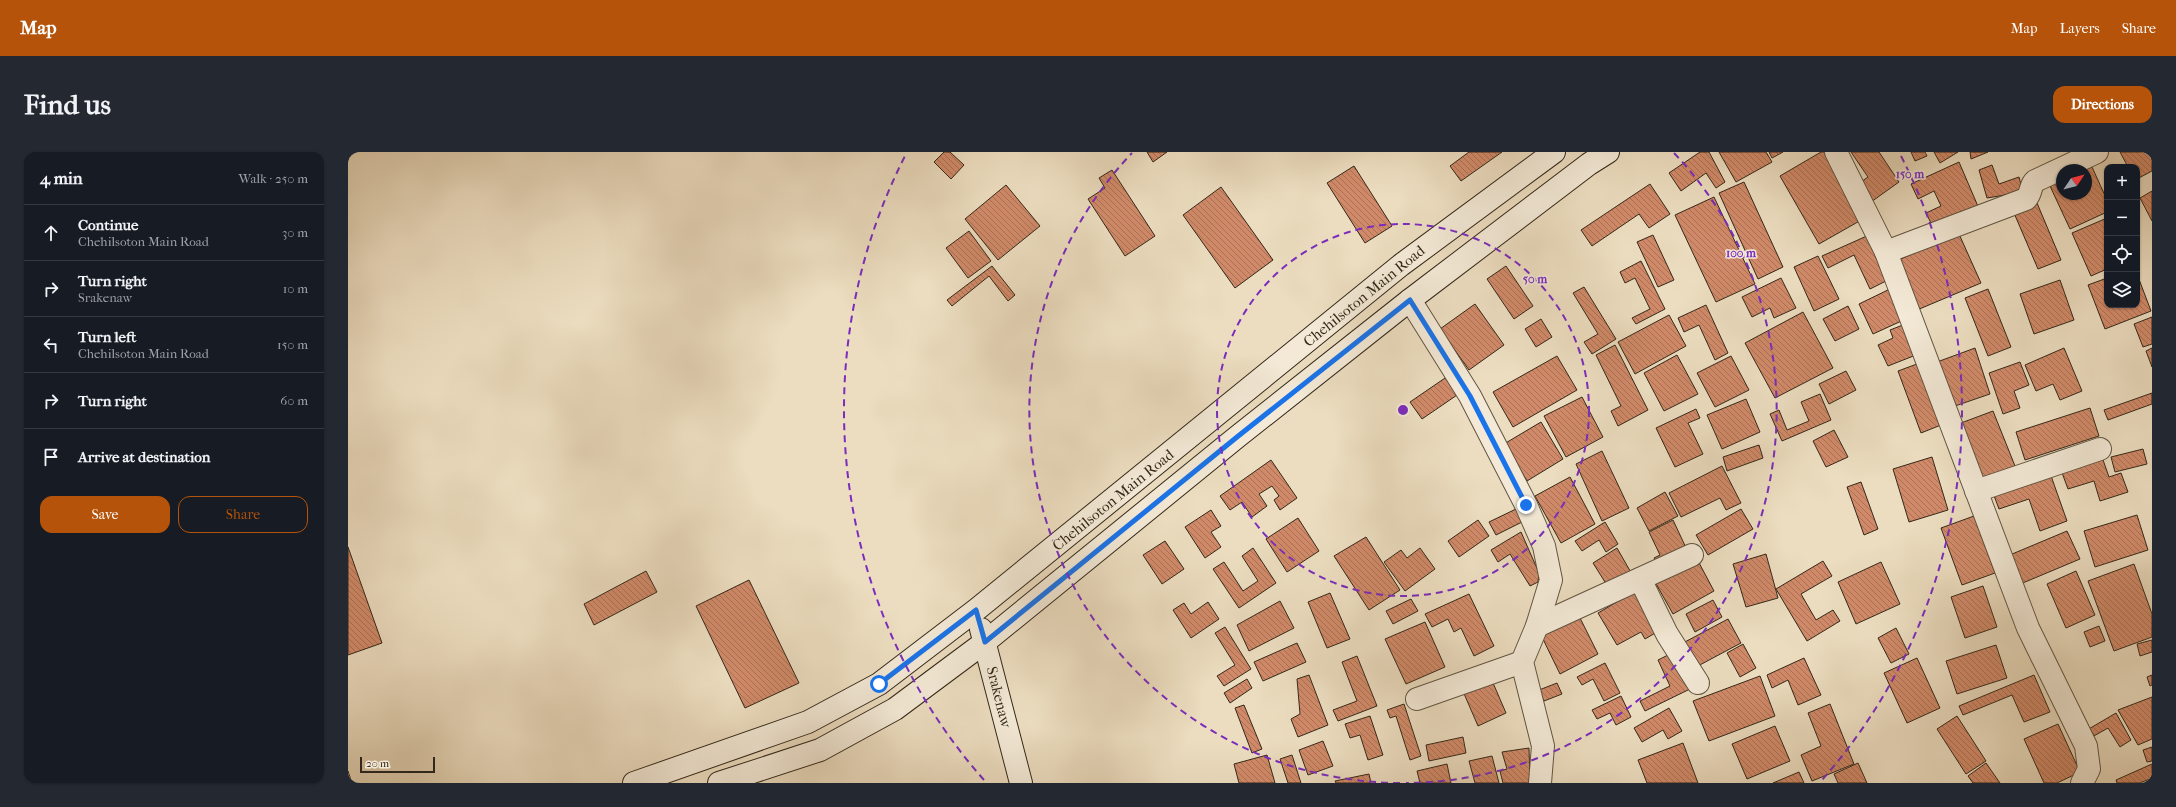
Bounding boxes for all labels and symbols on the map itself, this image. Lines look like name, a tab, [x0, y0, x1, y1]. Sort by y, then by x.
north arrow	[2056, 164, 2092, 200]
text: 150 m	[1896, 167, 1925, 181]
street label: Chehilsoton Main Road	[1300, 241, 1429, 351]
text: 100 m	[1726, 246, 1757, 260]
text: 50 m	[1523, 272, 1548, 286]
centre of rings	[1396, 403, 1410, 417]
street label: Chehilsoton Main Road	[1049, 445, 1178, 555]
route end	[1517, 496, 1535, 514]
street label: Srakenaw	[983, 664, 1015, 730]
route start	[870, 675, 888, 693]
scale bar	[360, 755, 435, 774]

